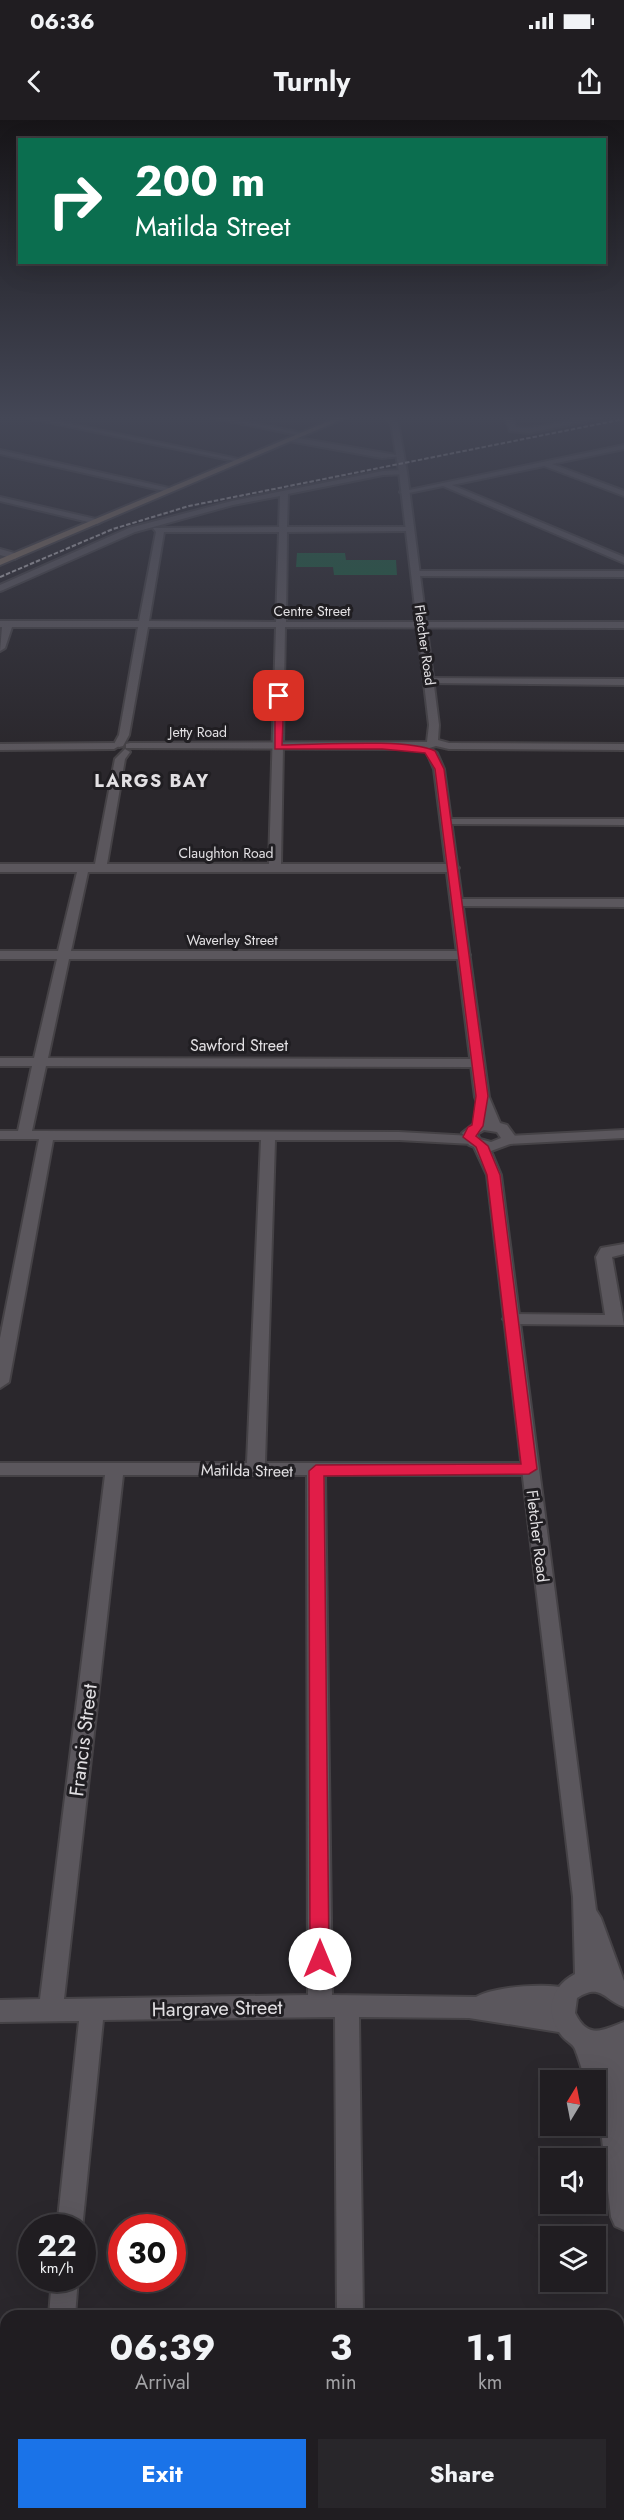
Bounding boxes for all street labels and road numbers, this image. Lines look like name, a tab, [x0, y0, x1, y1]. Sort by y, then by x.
street label: Centre Street	[274, 601, 351, 621]
street label: Fletcher Road	[409, 603, 441, 687]
street label: Jetty Road	[167, 722, 227, 742]
street label: Claughton Road	[179, 843, 273, 863]
street label: Waverley Street	[186, 930, 278, 950]
street label: Sawford Street	[190, 1034, 288, 1057]
street label: Matilda Street	[201, 1458, 293, 1483]
street label: Fletcher Road	[520, 1489, 555, 1584]
street label: Francis Street	[62, 1682, 105, 1798]
street label: Hargrave Street	[151, 1993, 283, 2024]

